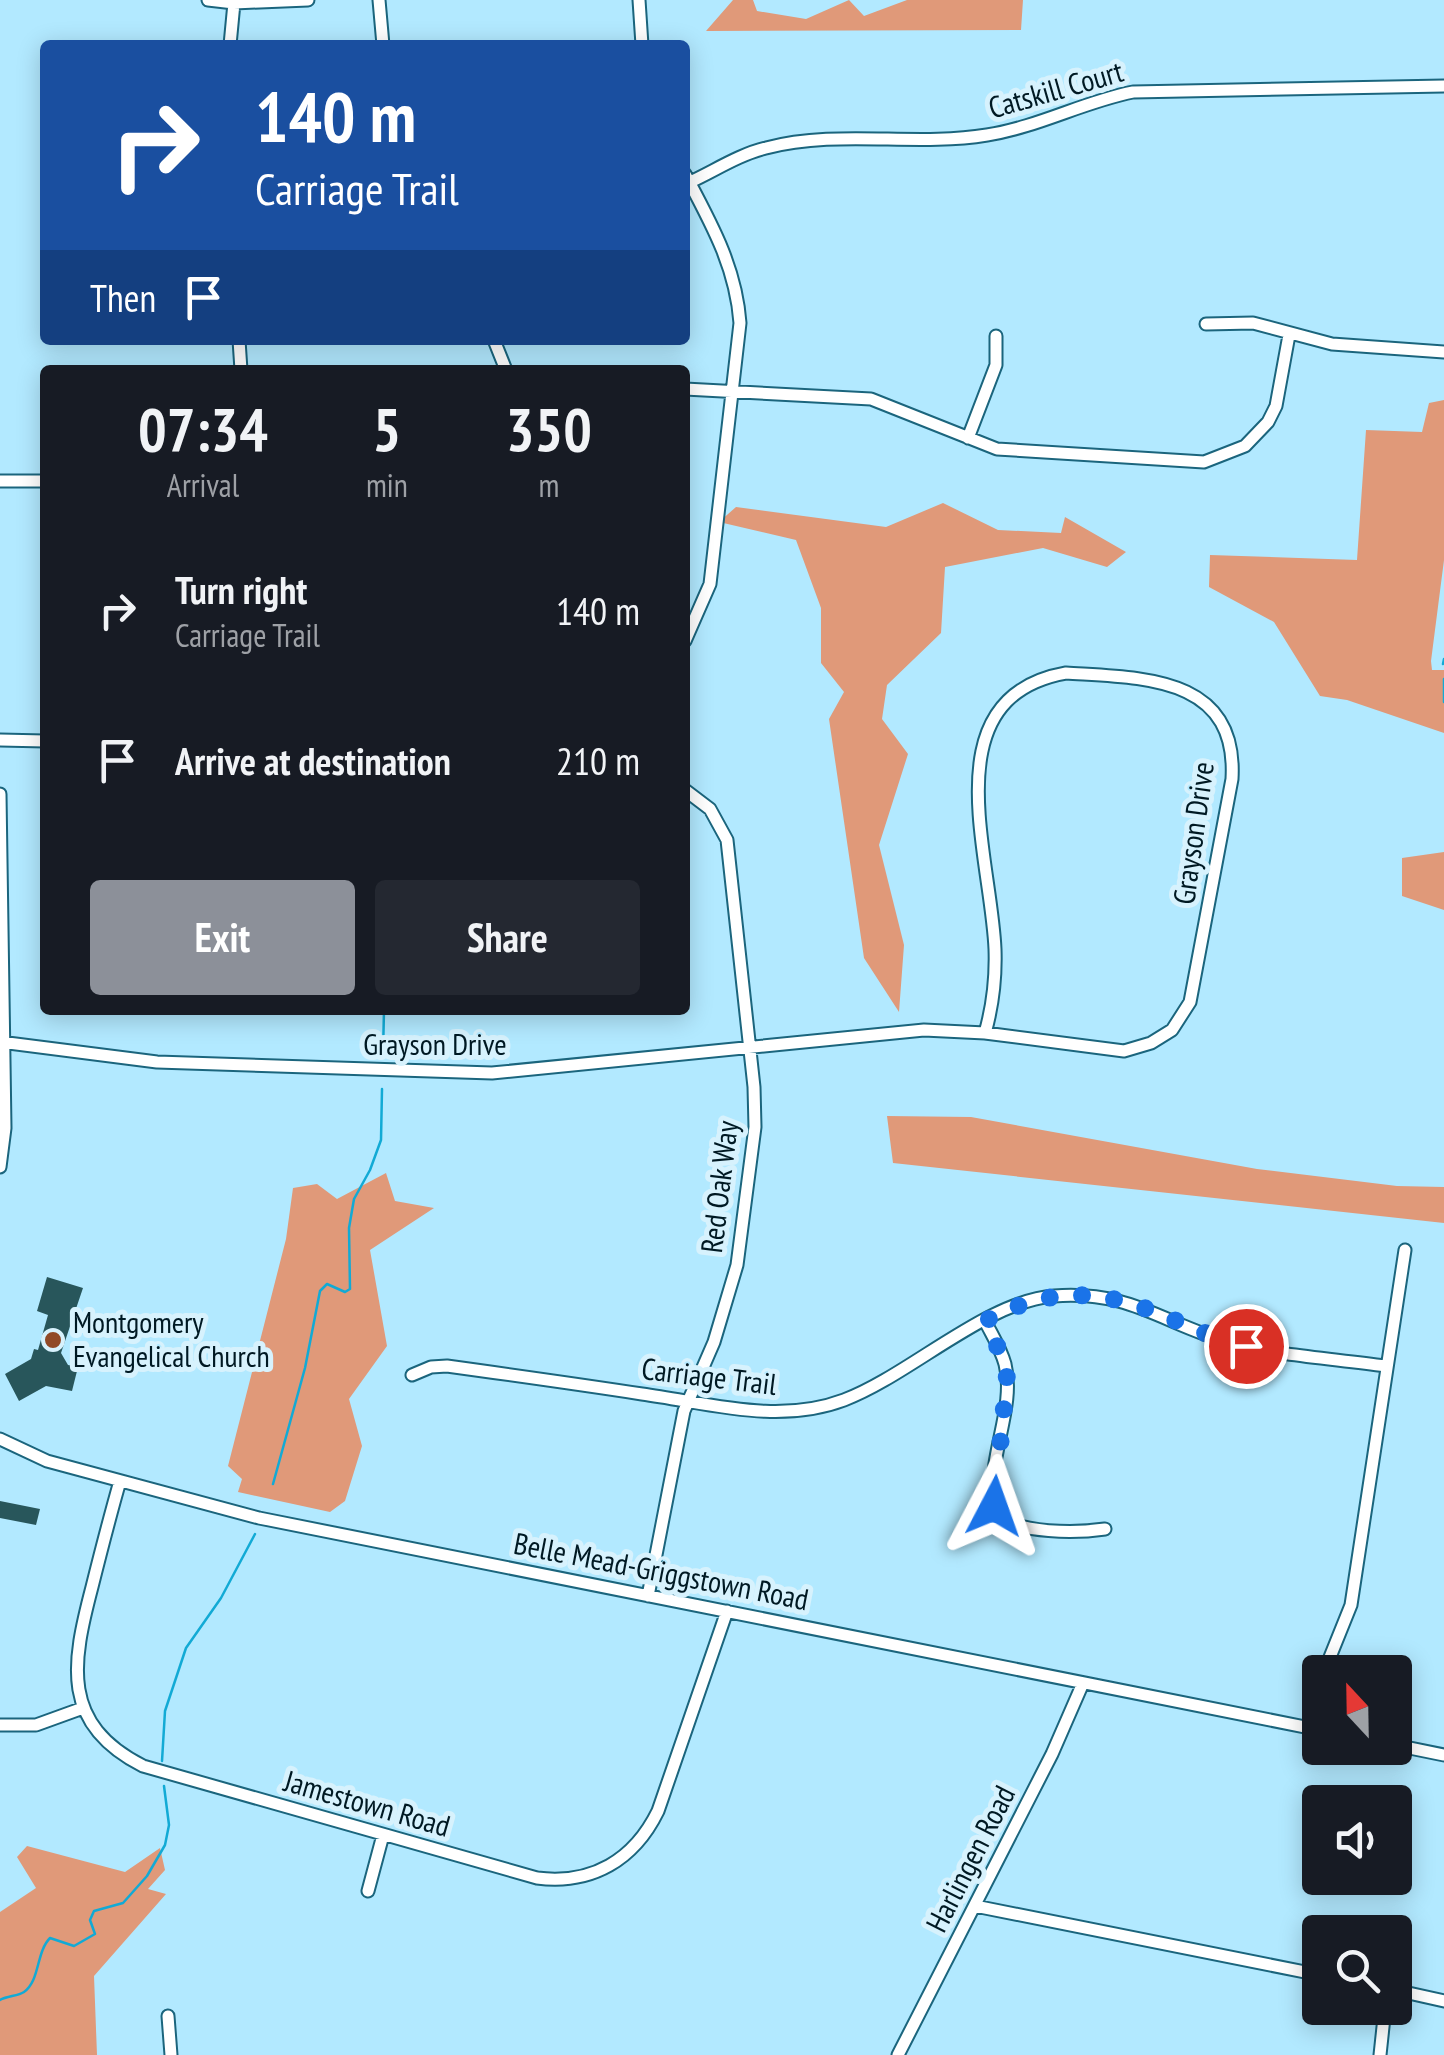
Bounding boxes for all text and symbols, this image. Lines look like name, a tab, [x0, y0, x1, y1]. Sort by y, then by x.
street label: Catskill Court	[984, 51, 1128, 126]
text: 140 m	[255, 71, 416, 161]
icon: right	[90, 80, 220, 210]
text: Carriage Trail	[255, 159, 459, 217]
icon: arrive	[176, 270, 231, 325]
text: Then	[90, 273, 156, 322]
text: 07:34	[138, 390, 268, 468]
text: 5	[373, 390, 401, 468]
text: 350	[506, 390, 592, 468]
text: Arrival	[167, 464, 239, 506]
text: min	[366, 464, 408, 506]
text: m	[538, 464, 559, 506]
text: Turn right	[175, 565, 307, 614]
icon: right	[90, 583, 145, 638]
text: 140 m	[556, 586, 640, 635]
text: Carriage Trail	[175, 614, 320, 656]
icon: arrive	[90, 733, 145, 788]
text: Arrive at destination	[175, 736, 451, 785]
text: 210 m	[556, 736, 640, 785]
street label: Grayson Drive	[1163, 759, 1222, 907]
button: Exit	[90, 880, 355, 995]
button: Share	[375, 880, 640, 995]
street label: Grayson Drive	[363, 1024, 507, 1063]
street label: Red Oak Way	[691, 1118, 746, 1255]
place label: Montgomery Evangelical Church	[73, 1302, 270, 1375]
pin	[1204, 1304, 1289, 1389]
icon: arrive	[1219, 1319, 1274, 1374]
marker: Montgomery Evangelical Church	[42, 1329, 64, 1351]
street label: Carriage Trail	[639, 1348, 779, 1403]
position arrow	[942, 1454, 1046, 1558]
street label: Belle Mead-Griggstown Road	[511, 1523, 812, 1618]
north arrow	[1302, 1655, 1412, 1765]
map controls	[1302, 1655, 1412, 2025]
street label: Jamestown Road	[279, 1760, 455, 1845]
street label: Harlingen Road	[916, 1779, 1023, 1938]
button: sound	[1302, 1785, 1412, 1895]
button: search	[1302, 1915, 1412, 2025]

